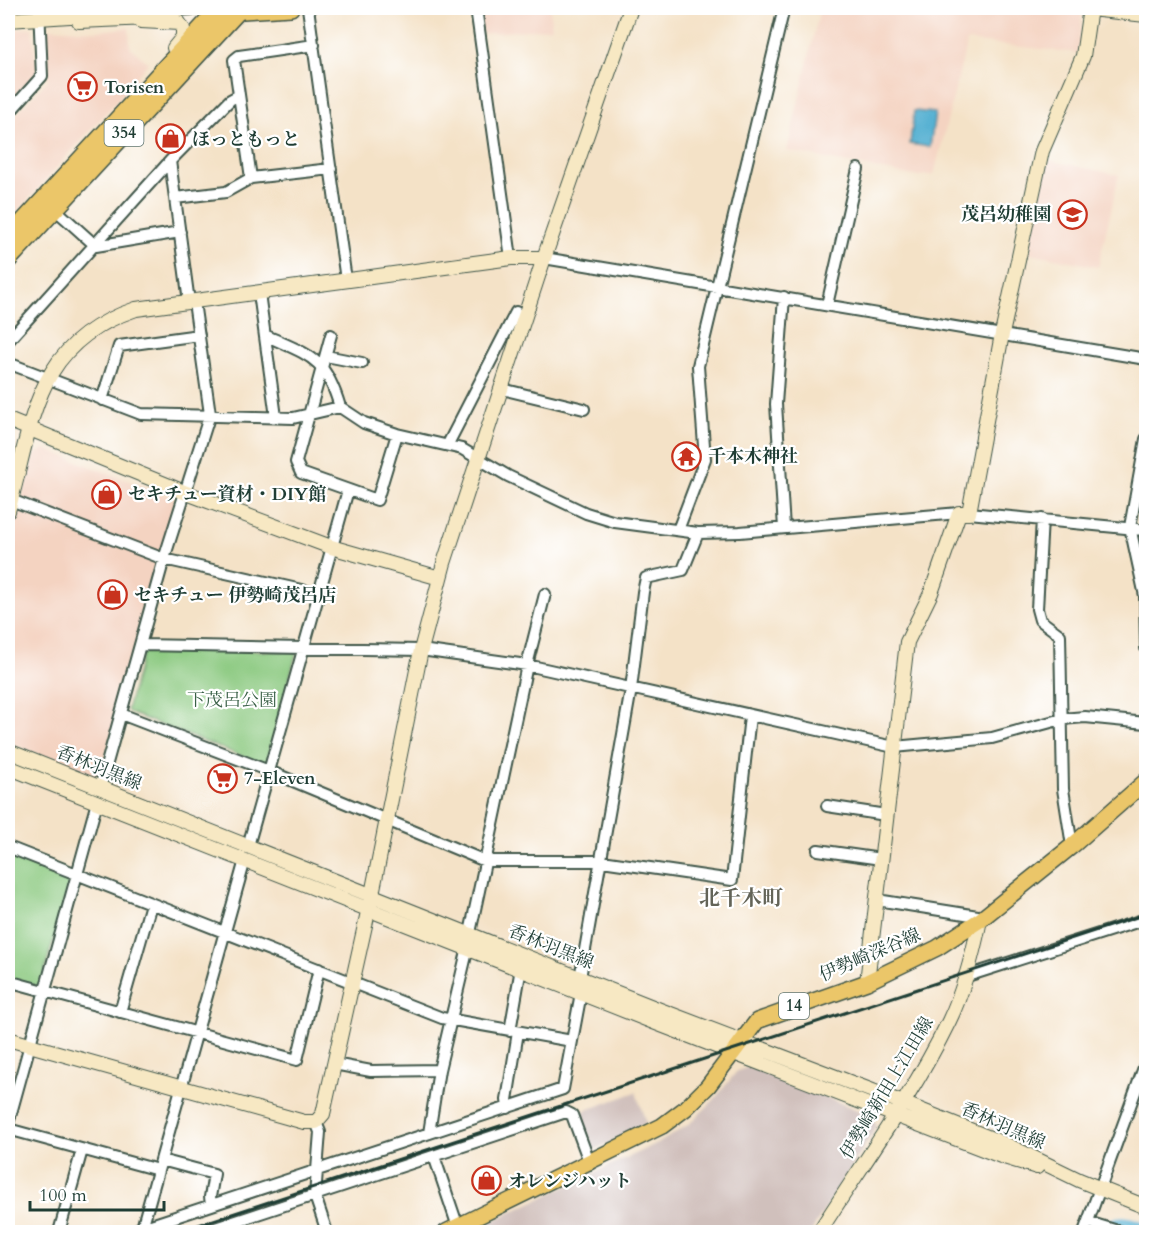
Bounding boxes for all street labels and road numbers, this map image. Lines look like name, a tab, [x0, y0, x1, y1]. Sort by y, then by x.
road number: 354	[104, 120, 144, 146]
street label: 香林羽黒線	[53, 740, 145, 796]
street label: 香林羽黒線	[505, 919, 597, 975]
street label: 伊勢崎深谷線	[815, 922, 925, 988]
road number: 14	[779, 993, 809, 1019]
street label: 伊勢崎新田上江田線	[835, 1012, 939, 1164]
street label: 香林羽黒線	[957, 1096, 1049, 1156]

